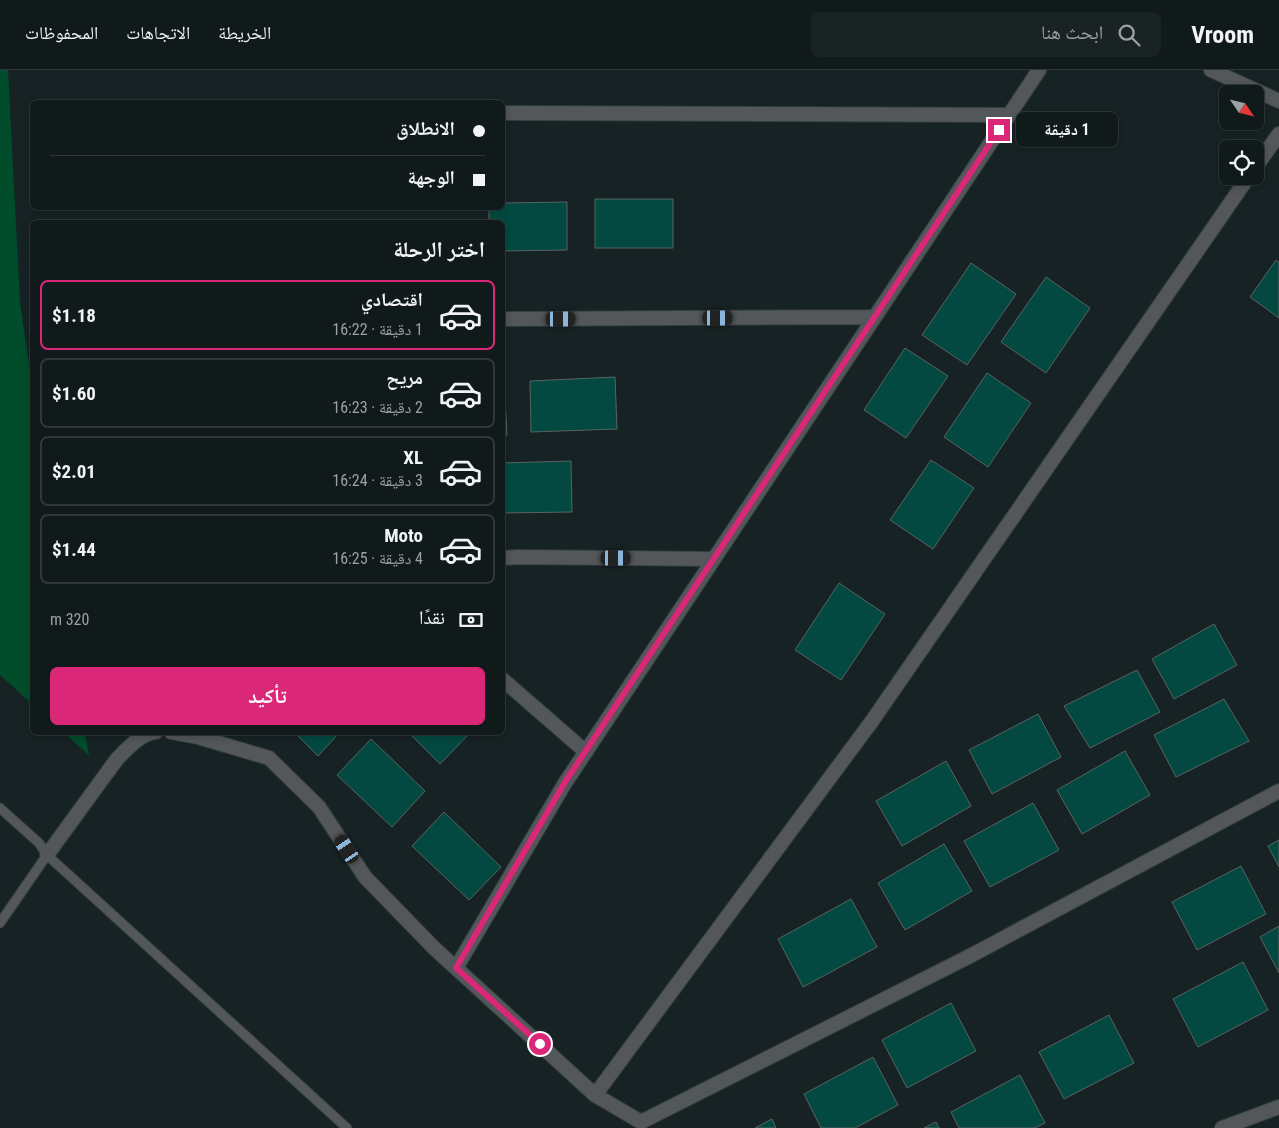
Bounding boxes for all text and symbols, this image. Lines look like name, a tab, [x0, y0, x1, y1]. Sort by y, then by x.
search box	[811, 12, 1161, 57]
text: ابحث هنا	[1041, 21, 1103, 44]
icon: search	[1115, 21, 1143, 49]
text: Vroom	[1191, 21, 1254, 49]
text: المحفوظات	[25, 22, 98, 43]
text: الاتجاهات	[126, 22, 190, 43]
text: الخريطة	[218, 22, 271, 43]
north arrow	[1219, 85, 1264, 130]
map controls	[1219, 85, 1264, 185]
callout: 1 دقيقة	[1016, 112, 1119, 148]
text: الانطلاق	[396, 117, 455, 140]
route end	[988, 119, 1010, 141]
text: 1 دقيقة	[1044, 120, 1090, 139]
button: locate	[1219, 140, 1264, 185]
text: الوجهة	[407, 166, 455, 189]
text: اختر الرحلة	[393, 237, 485, 262]
text: اقتصادي	[361, 288, 423, 311]
icon: car	[438, 293, 483, 338]
text: $1.18	[52, 304, 96, 327]
car	[703, 311, 733, 326]
car	[546, 312, 576, 327]
text: 1 دقيقة · 16:22	[332, 320, 423, 339]
text: مريح	[386, 366, 423, 389]
icon: car	[438, 371, 483, 416]
text: $1.60	[52, 382, 96, 405]
text: 2 دقيقة · 16:23	[332, 398, 423, 417]
text: XL	[403, 446, 423, 469]
icon: car	[438, 449, 483, 494]
text: $2.01	[52, 460, 96, 483]
text: 3 دقيقة · 16:24	[332, 471, 423, 490]
text: Moto	[384, 524, 423, 547]
icon: car	[438, 527, 483, 572]
text: $1.44	[52, 538, 96, 561]
text: 4 دقيقة · 16:25	[332, 549, 423, 568]
car	[601, 551, 631, 566]
text: نقدًا	[419, 606, 445, 629]
icon: cash	[457, 606, 485, 634]
text: 320 m	[50, 610, 89, 629]
button: تأكيد	[50, 667, 485, 725]
car	[332, 832, 361, 866]
route start	[529, 1033, 551, 1055]

